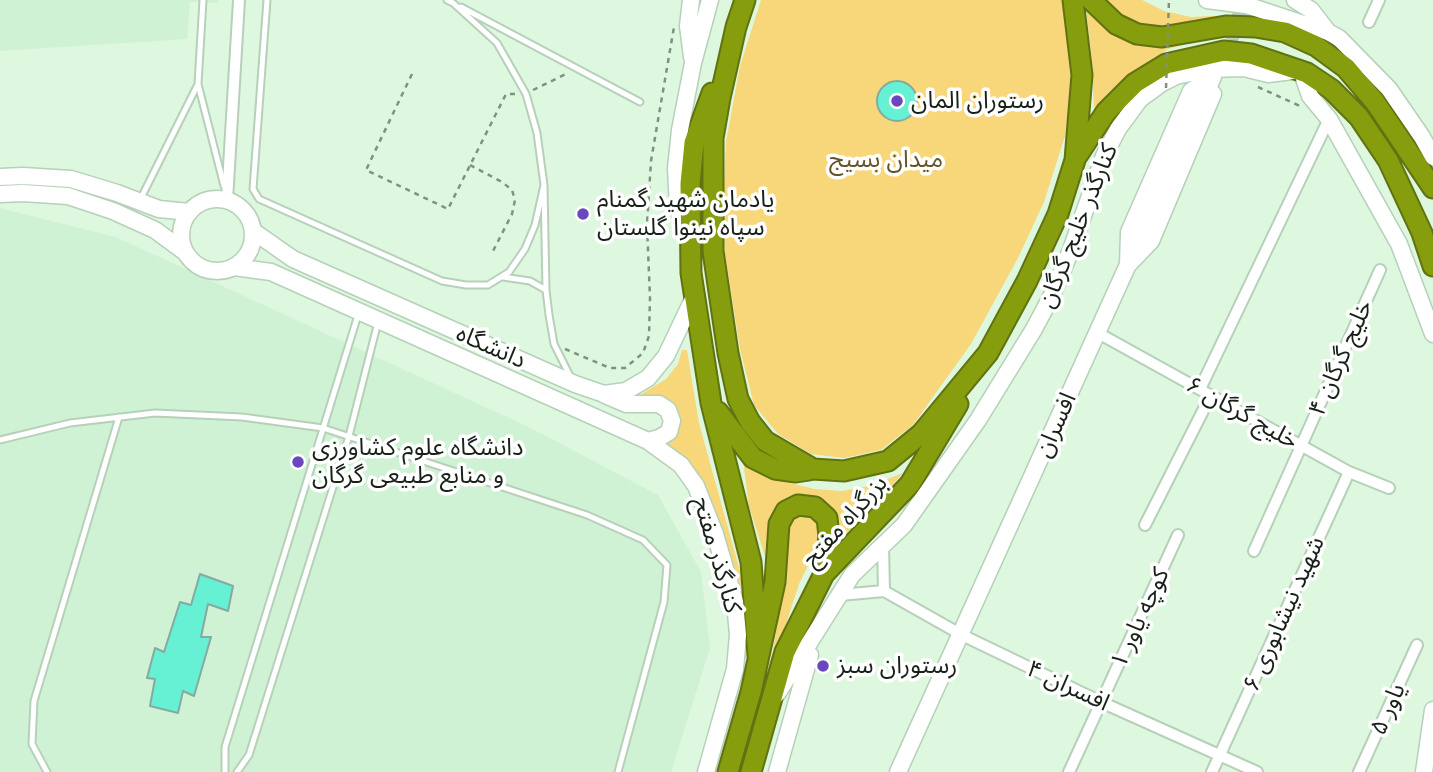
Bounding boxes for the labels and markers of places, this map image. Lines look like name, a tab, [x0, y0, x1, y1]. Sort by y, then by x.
place label: رستوران المان	[911, 87, 1044, 115]
marker: رستوران المان	[889, 93, 905, 109]
place label: یادمان شهید گمنام سپاه نینوا گلستان	[597, 186, 774, 242]
marker: یادمان شهید گمنام سپاه نینوا گلستان	[575, 206, 591, 222]
place label: دانشگاه علوم کشاورزی و منابع طبیعی گرگان	[312, 434, 524, 490]
marker: دانشگاه علوم کشاورزی و منابع طبیعی گرگان	[290, 454, 306, 470]
place label: رستوران سبز	[837, 652, 957, 680]
marker: رستوران سبز	[815, 658, 831, 674]

